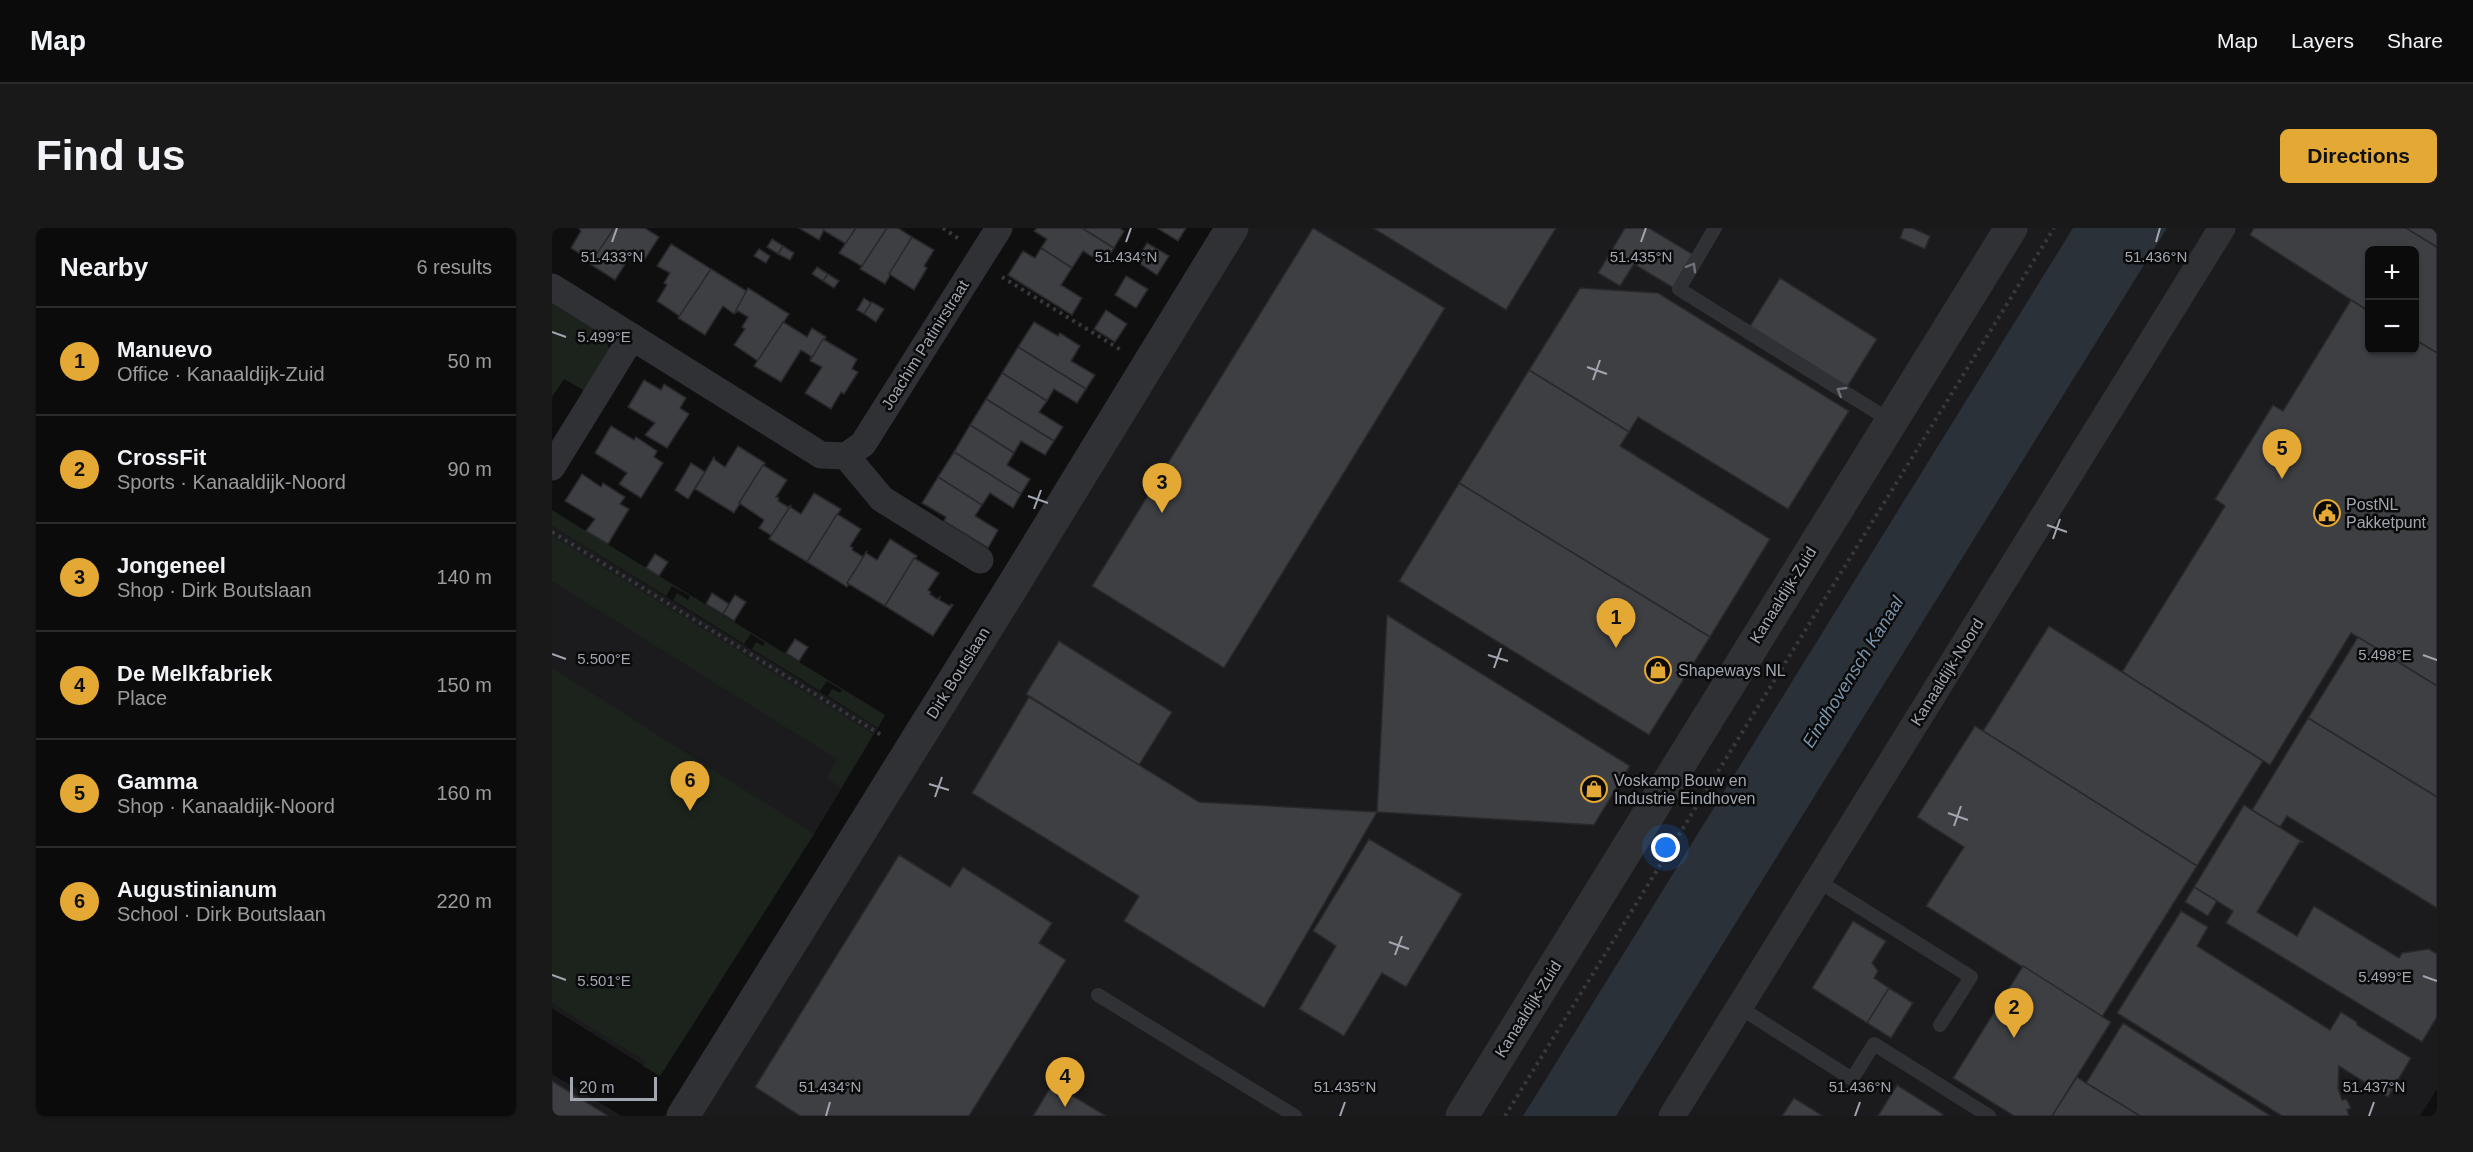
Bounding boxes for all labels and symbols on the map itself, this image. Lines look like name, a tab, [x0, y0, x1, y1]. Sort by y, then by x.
text: 51.433°N	[581, 248, 643, 265]
text: 51.434°N	[1095, 248, 1157, 265]
text: 51.435°N	[1610, 248, 1672, 265]
text: 51.436°N	[2125, 248, 2187, 265]
one-way arrow	[1685, 263, 1696, 274]
street label: Joachim Patinirstraat	[878, 277, 972, 413]
text: 5.499°E	[577, 328, 631, 345]
one-way arrow	[1837, 386, 1847, 398]
pin: 5	[2262, 430, 2302, 479]
pin: 3	[1142, 464, 1182, 513]
place label: PostNL Pakketpunt	[2346, 496, 2427, 531]
public building icon: PostNL Pakketpunt	[2312, 498, 2342, 528]
street label: Kanaaldijk-Zuid	[1747, 544, 1819, 646]
water label: Eindhovensch Kanaal	[1798, 592, 1908, 751]
pin: 1	[1596, 598, 1636, 648]
street label: Kanaaldijk-Noord	[1907, 615, 1987, 729]
street label: Dirk Boutslaan	[923, 624, 993, 722]
text: 5.498°E	[2358, 646, 2412, 663]
text: 5.500°E	[577, 650, 631, 667]
shop icon: Shapeways NL	[1643, 655, 1673, 685]
place label: Shapeways NL	[1678, 662, 1786, 679]
pin: 6	[670, 762, 710, 811]
place label: Voskamp Bouw en Industrie Eindhoven	[1614, 772, 1755, 807]
shop icon: Voskamp Bouw en Industrie Eindhoven	[1579, 774, 1609, 804]
your location	[1651, 833, 1680, 862]
street label: Kanaaldijk-Zuid	[1492, 958, 1564, 1060]
text: 5.499°E	[2358, 968, 2412, 985]
text: 5.501°E	[577, 972, 631, 989]
pin: 2	[1994, 988, 2034, 1038]
pin: 4	[1046, 1058, 1084, 1107]
scale bar	[570, 1074, 657, 1102]
text: 51.434°N	[799, 1078, 861, 1095]
text: 51.435°N	[1314, 1078, 1376, 1095]
text: 51.436°N	[1829, 1078, 1891, 1095]
text: 51.437°N	[2343, 1078, 2405, 1095]

